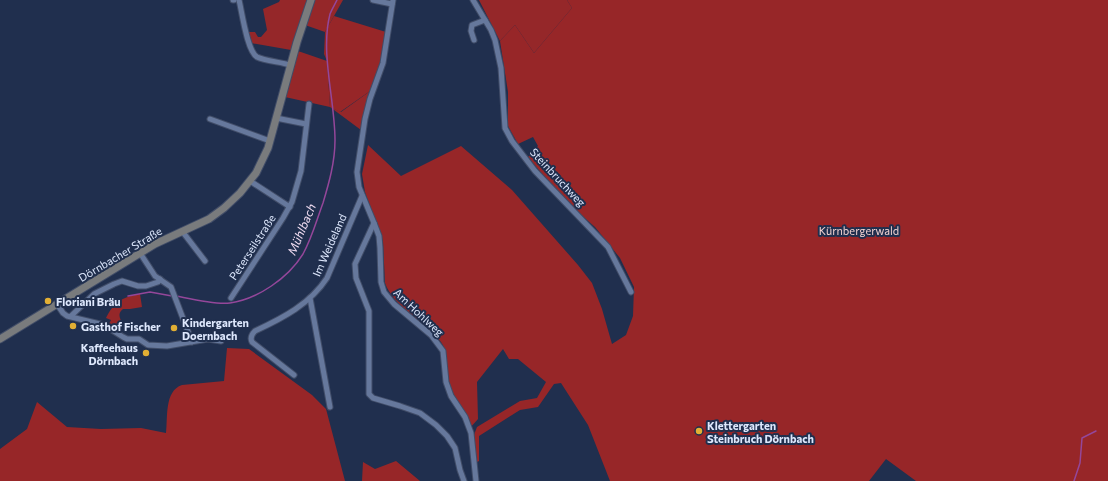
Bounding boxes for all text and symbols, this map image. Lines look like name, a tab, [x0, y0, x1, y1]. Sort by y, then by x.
street label: Steinbruchweg	[528, 145, 588, 209]
water label: Mühlbach	[284, 201, 318, 257]
street label: Peterseilstraße	[226, 212, 278, 282]
street label: Im Weideland	[309, 212, 349, 278]
street label: Dörnbacher Straße	[76, 224, 164, 284]
park label: Kürnbergerwald	[819, 224, 899, 237]
street label: Am Hohlweg	[391, 286, 447, 338]
place label: Floriani Bräu	[56, 295, 121, 308]
marker: Floriani Bräu	[43, 296, 53, 306]
place label: Kindergarten Doernbach	[182, 316, 249, 342]
place label: Gasthof Fischer	[81, 320, 161, 333]
marker: Gasthof Fischer	[68, 321, 78, 331]
marker: Kindergarten Doernbach	[169, 323, 179, 333]
place label: Kaffeehaus Dörnbach	[81, 341, 138, 367]
marker: Kaffeehaus Dörnbach	[141, 348, 151, 358]
place label: Klettergarten Steinbruch Dörnbach	[707, 419, 814, 445]
marker: Klettergarten Steinbruch Dörnbach	[694, 426, 704, 436]

